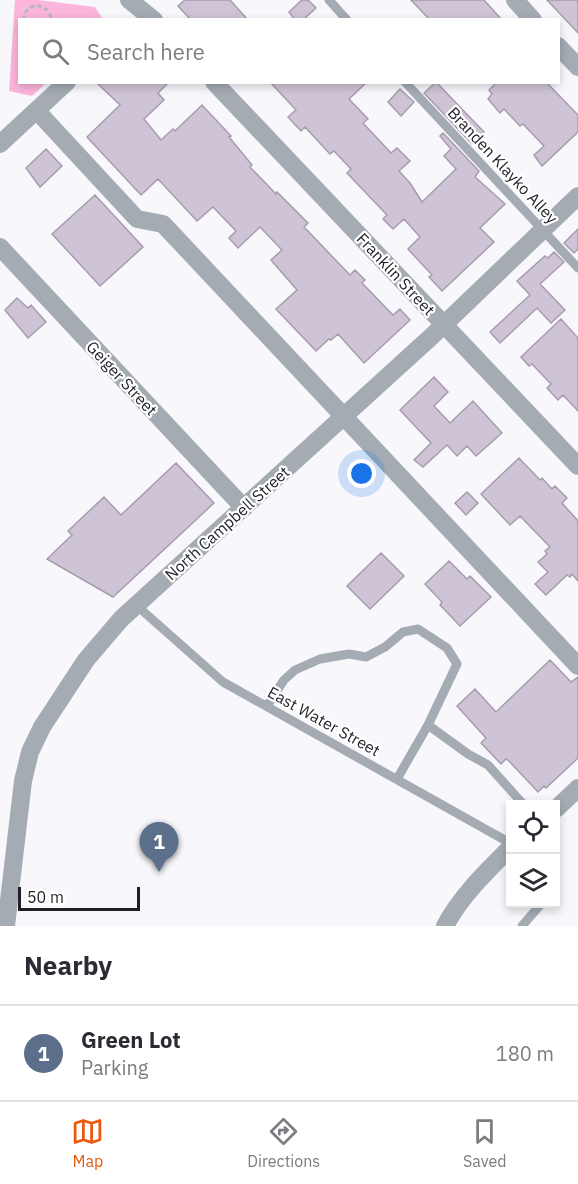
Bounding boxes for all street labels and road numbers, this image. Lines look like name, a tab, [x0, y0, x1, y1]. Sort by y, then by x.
street label: Branden Klayko Alley	[444, 103, 562, 227]
street label: Franklin Street	[353, 229, 439, 319]
street label: Geiger Street	[82, 337, 162, 419]
street label: North Campbell Street	[161, 462, 293, 584]
street label: East Water Street	[264, 682, 384, 760]

